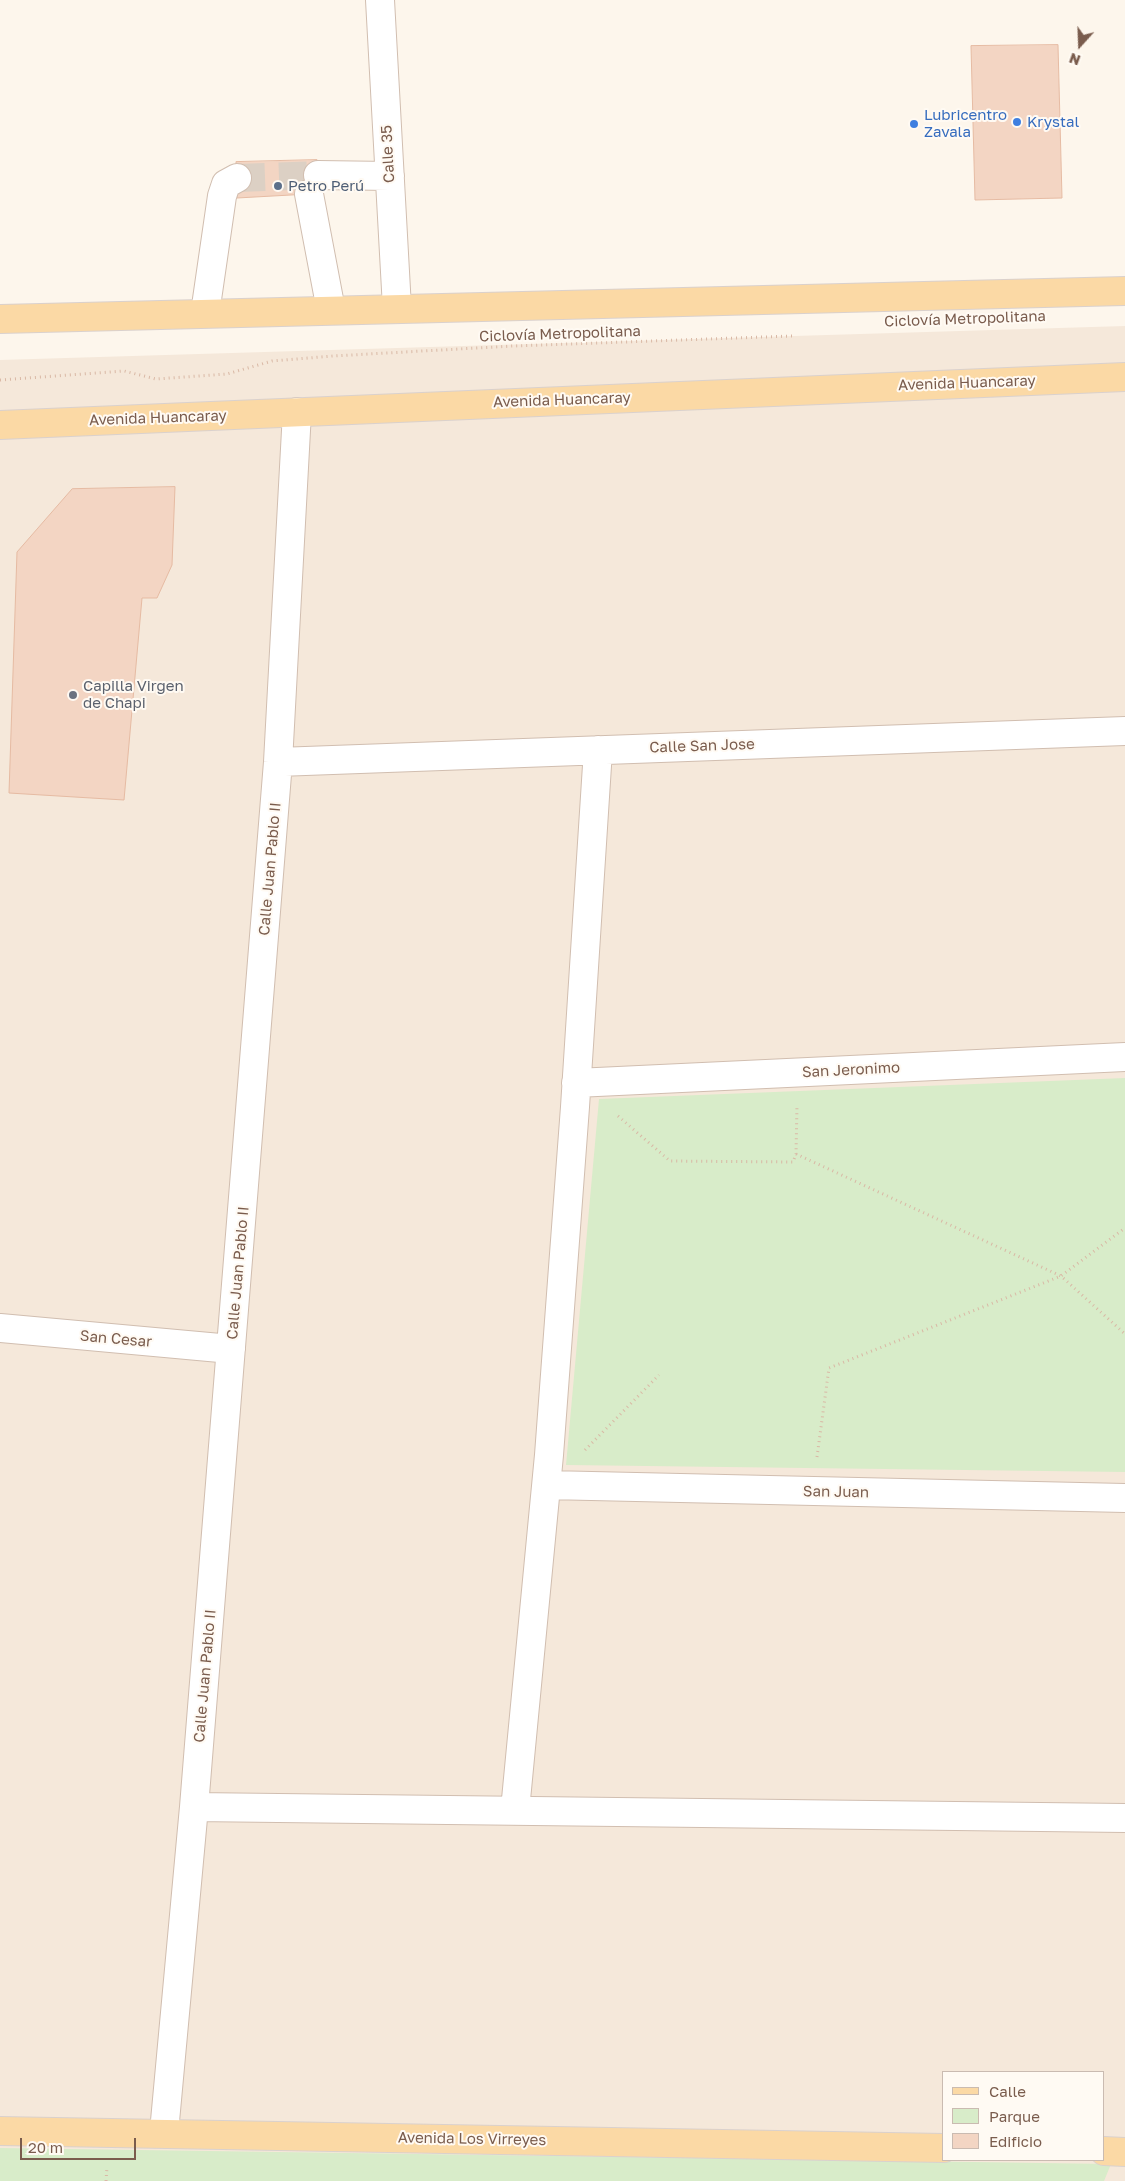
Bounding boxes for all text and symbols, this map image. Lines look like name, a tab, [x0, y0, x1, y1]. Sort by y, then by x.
north arrow	[1055, 20, 1105, 70]
text: N	[1067, 50, 1083, 69]
place label: Lubricentro Zavala	[924, 106, 1007, 141]
place label: Krystal	[1027, 113, 1079, 131]
marker: Krystal	[1011, 116, 1023, 128]
marker: Lubricentro Zavala	[908, 118, 920, 130]
street label: Calle 35	[377, 125, 399, 183]
place label: Petro Perú	[288, 177, 364, 195]
marker: Petro Perú	[272, 180, 284, 192]
street label: Ciclovía Metropolitana	[884, 307, 1046, 331]
street label: Ciclovía Metropolitana	[479, 322, 641, 346]
street label: Avenida Huancaray	[898, 372, 1036, 394]
street label: Avenida Huancaray	[493, 389, 631, 411]
street label: Avenida Huancaray	[89, 407, 227, 429]
place label: Capilla Virgen de Chapi	[83, 677, 184, 712]
marker: Capilla Virgen de Chapi	[67, 689, 79, 701]
street label: Calle San Jose	[649, 735, 755, 757]
street label: Calle Juan Pablo II	[255, 802, 285, 936]
street label: San Jeronimo	[801, 1058, 901, 1082]
street label: Calle Juan Pablo II	[223, 1206, 253, 1340]
street label: San Cesar	[79, 1327, 153, 1351]
street label: San Juan	[803, 1482, 869, 1502]
street label: Calle Juan Pablo II	[190, 1609, 220, 1743]
legend	[942, 2071, 1105, 2161]
text: Calle	[989, 2082, 1026, 2100]
text: Parque	[989, 2107, 1040, 2125]
scale bar	[22, 2128, 139, 2160]
street label: Avenida Los Virreyes	[398, 2129, 546, 2149]
text: Edificio	[989, 2132, 1042, 2150]
text: 20 m	[28, 2138, 63, 2156]

